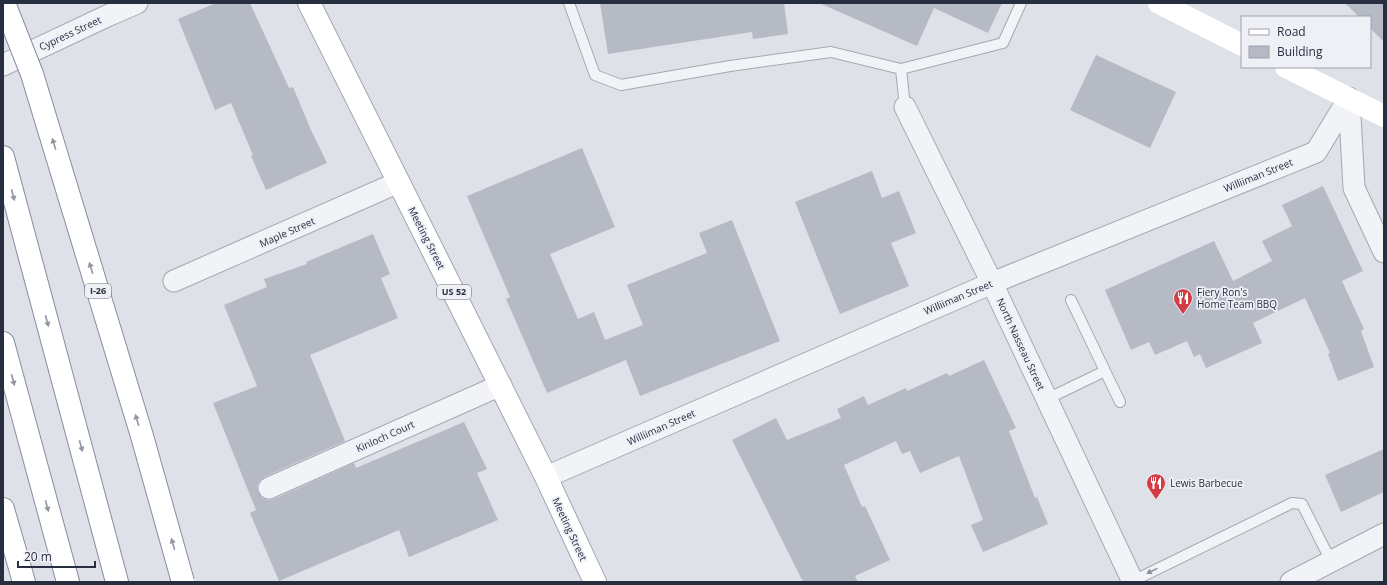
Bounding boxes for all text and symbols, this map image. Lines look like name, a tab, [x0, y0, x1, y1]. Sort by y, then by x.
street label: Cypress Street	[37, 12, 104, 54]
legend	[1241, 16, 1371, 68]
text: Road	[1277, 23, 1306, 40]
text: Building	[1277, 43, 1323, 60]
one-way arrow	[51, 138, 57, 150]
street label: Williiman Street	[1221, 155, 1295, 195]
one-way arrow	[10, 189, 16, 201]
street label: Meeting Street	[405, 204, 449, 272]
street label: Maple Street	[257, 213, 317, 250]
one-way arrow	[88, 262, 94, 274]
street label: Williiman Street	[922, 276, 995, 318]
road number: I-26	[85, 284, 111, 298]
road number: US 52	[437, 285, 471, 299]
place label: Fiery Ron's Home Team BBQ	[1197, 285, 1277, 311]
restaurant icon: Fiery Ron's Home Team BBQ	[1172, 287, 1194, 315]
street label: North Nasseau Street	[993, 296, 1049, 393]
one-way arrow	[44, 315, 50, 327]
one-way arrow	[10, 374, 16, 386]
street label: Williiman Street	[625, 406, 698, 448]
one-way arrow	[134, 413, 140, 425]
street label: Kinloch Court	[353, 417, 417, 455]
one-way arrow	[78, 440, 84, 452]
restaurant icon: Lewis Barbecue	[1145, 472, 1167, 500]
place label: Lewis Barbecue	[1170, 476, 1243, 490]
street label: Meeting Street	[549, 495, 591, 563]
one-way arrow	[44, 500, 50, 512]
one-way arrow	[170, 538, 176, 550]
scale bar	[18, 543, 95, 569]
text: 20 m	[24, 548, 52, 565]
one-way arrow	[1146, 568, 1157, 575]

